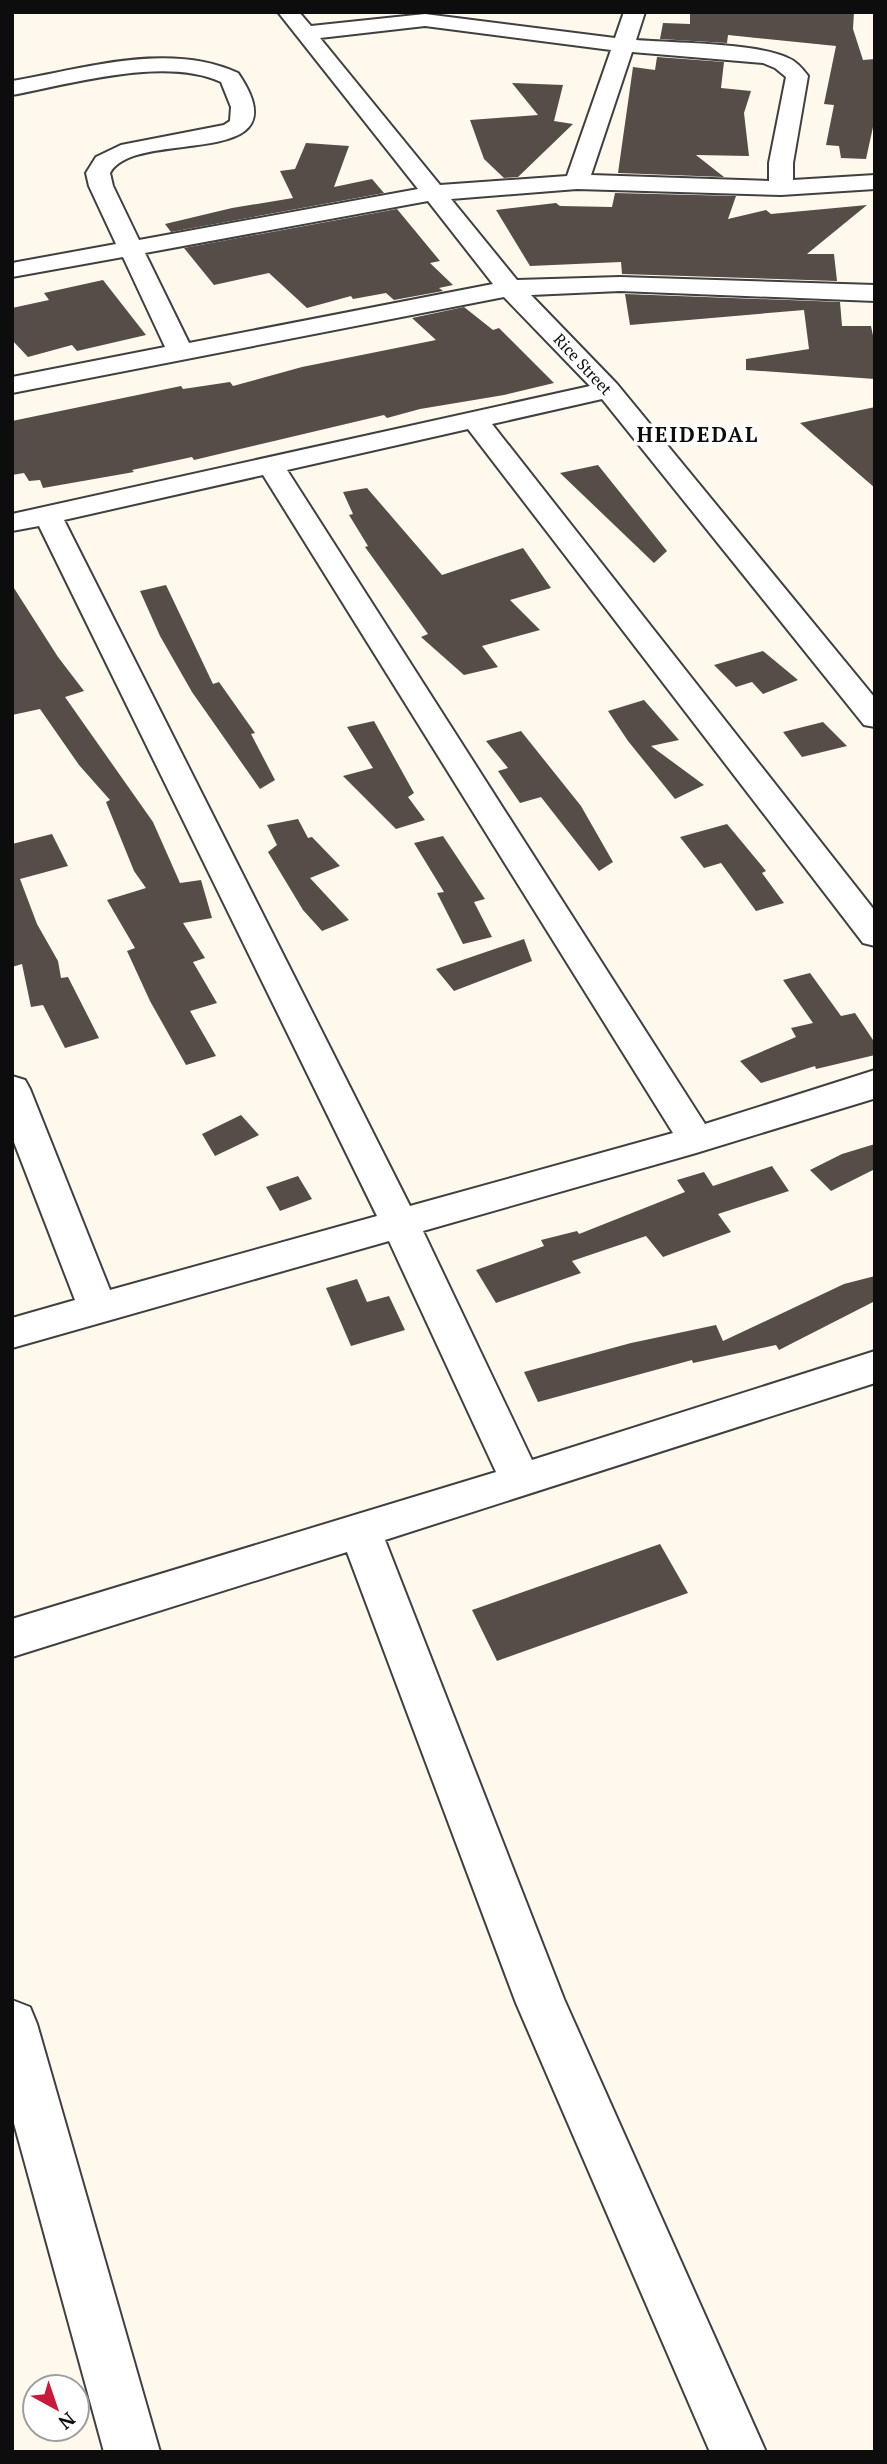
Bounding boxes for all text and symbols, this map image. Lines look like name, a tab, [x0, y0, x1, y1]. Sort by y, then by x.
street label: Rice Street	[549, 328, 617, 400]
district label: HEIDEDAL	[637, 420, 759, 448]
north arrow	[21, 2373, 91, 2443]
text: N	[53, 2407, 81, 2436]

